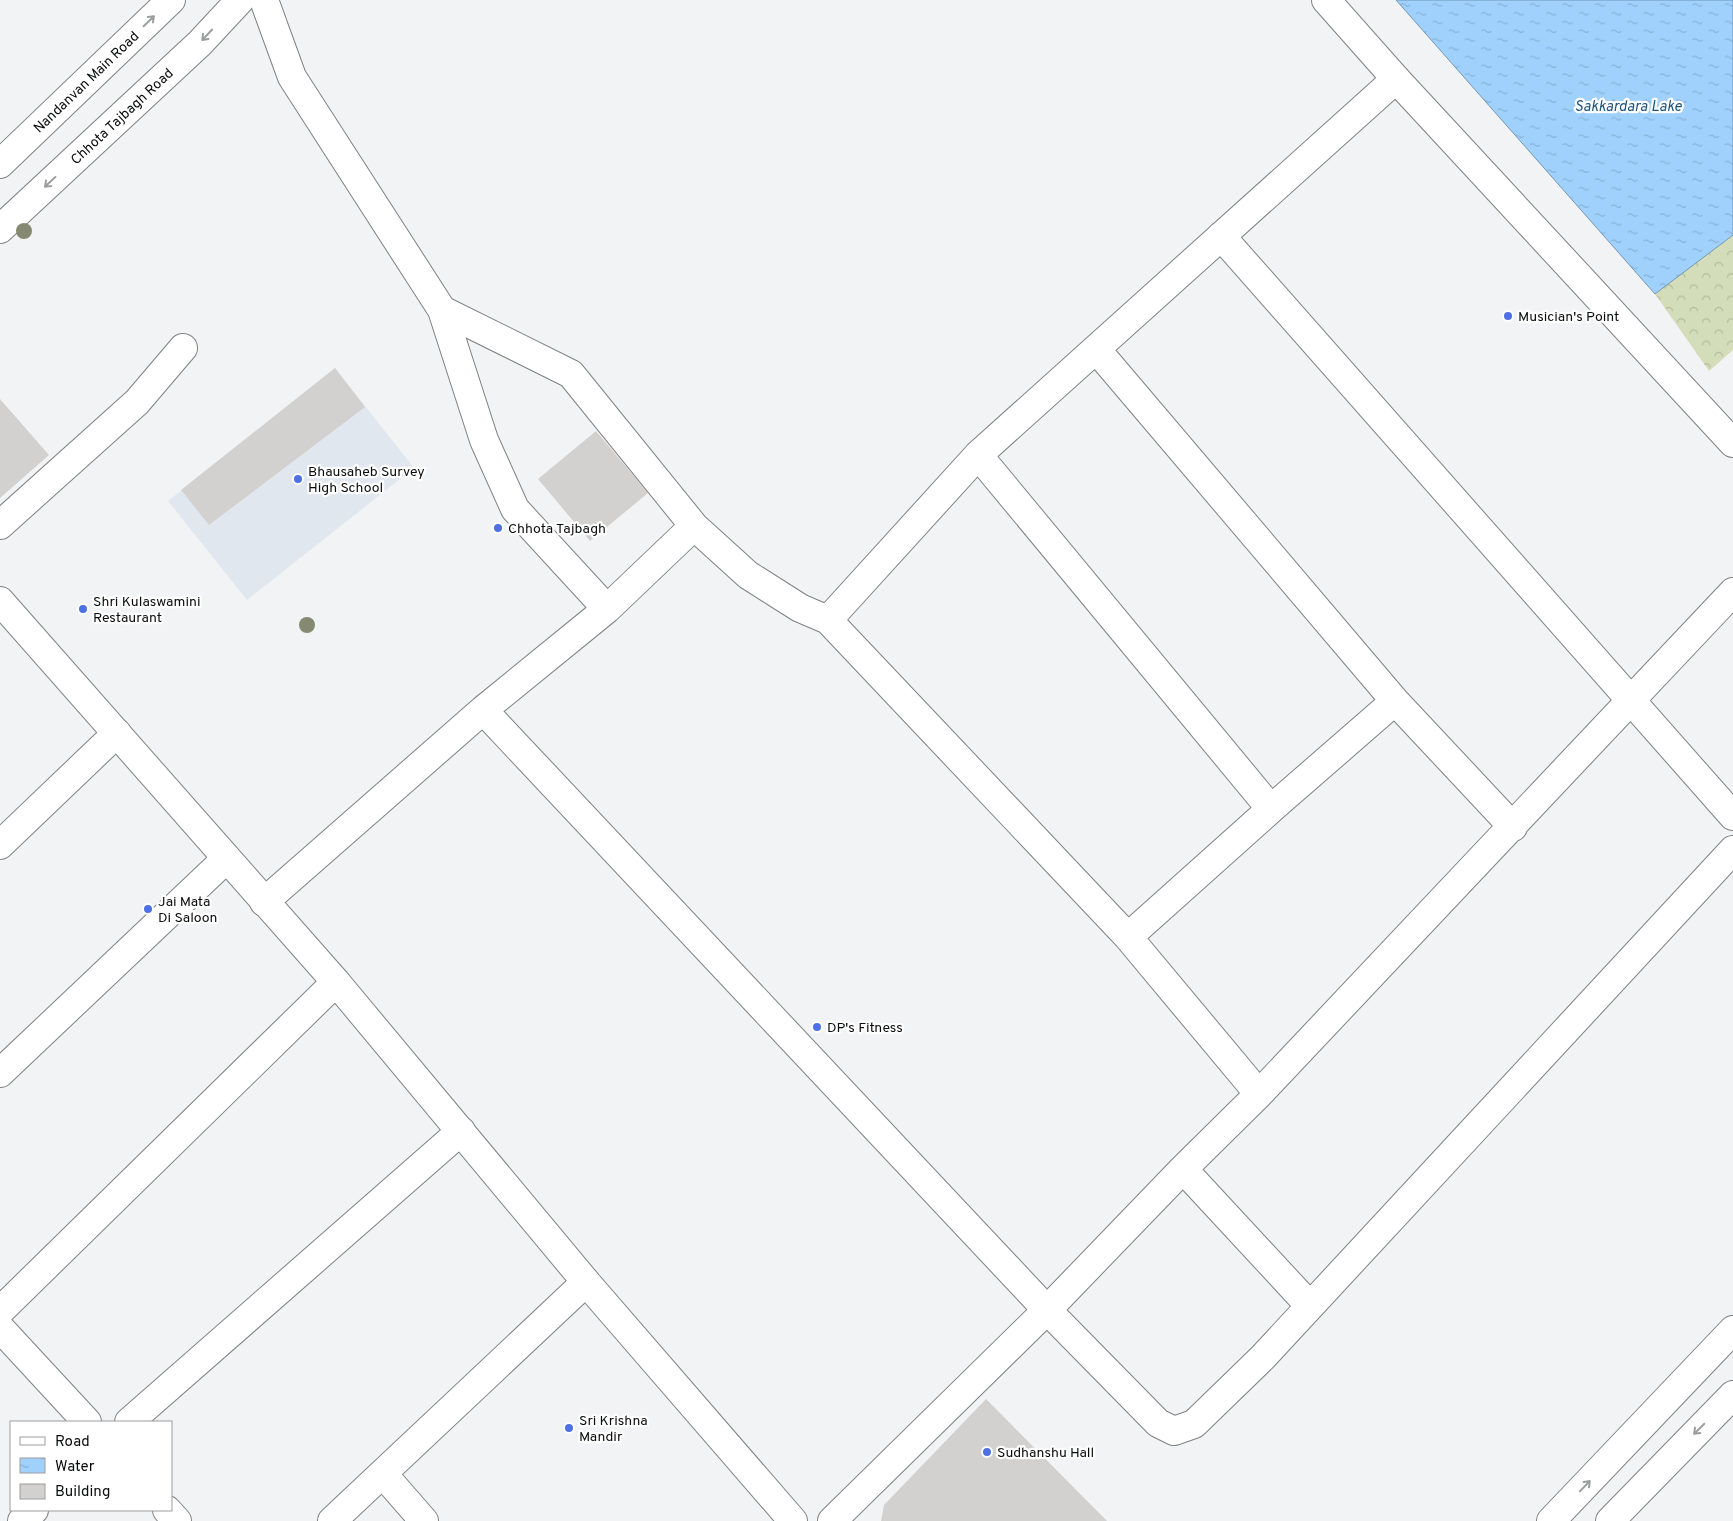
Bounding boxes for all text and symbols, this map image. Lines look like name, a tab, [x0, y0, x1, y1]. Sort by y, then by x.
one-way arrow	[142, 15, 155, 27]
street label: Nandanvan Main Road	[31, 28, 143, 137]
one-way arrow	[201, 29, 213, 42]
street label: Chhota Tajbagh Road	[68, 65, 177, 169]
water label: Sakkardara Lake	[1574, 98, 1682, 117]
one-way arrow	[43, 176, 56, 188]
place label: Musician's Point	[1518, 309, 1619, 326]
marker: Musician's Point	[1502, 310, 1514, 322]
place label: Bhausaheb Survey High School	[308, 464, 425, 497]
marker: Bhausaheb Survey High School	[292, 473, 304, 485]
place label: Chhota Tajbagh	[508, 521, 606, 538]
marker: Chhota Tajbagh	[492, 522, 504, 534]
place label: Shri Kulaswamini Restaurant	[93, 594, 200, 627]
marker: Shri Kulaswamini Restaurant	[77, 603, 89, 615]
place label: Jai Mata Di Saloon	[158, 894, 217, 927]
marker: Jai Mata Di Saloon	[142, 903, 154, 915]
place label: DP's Fitness	[827, 1020, 903, 1037]
marker: DP's Fitness	[811, 1021, 823, 1033]
place label: Sri Krishna Mandir	[579, 1413, 648, 1446]
legend	[10, 1421, 172, 1511]
marker: Sri Krishna Mandir	[563, 1422, 575, 1434]
one-way arrow	[1693, 1423, 1705, 1436]
text: Road	[55, 1433, 90, 1452]
place label: Sudhanshu Hall	[997, 1445, 1094, 1462]
marker: Sudhanshu Hall	[981, 1446, 993, 1458]
text: Water	[55, 1458, 95, 1477]
one-way arrow	[1579, 1480, 1591, 1492]
text: Building	[55, 1483, 110, 1502]

